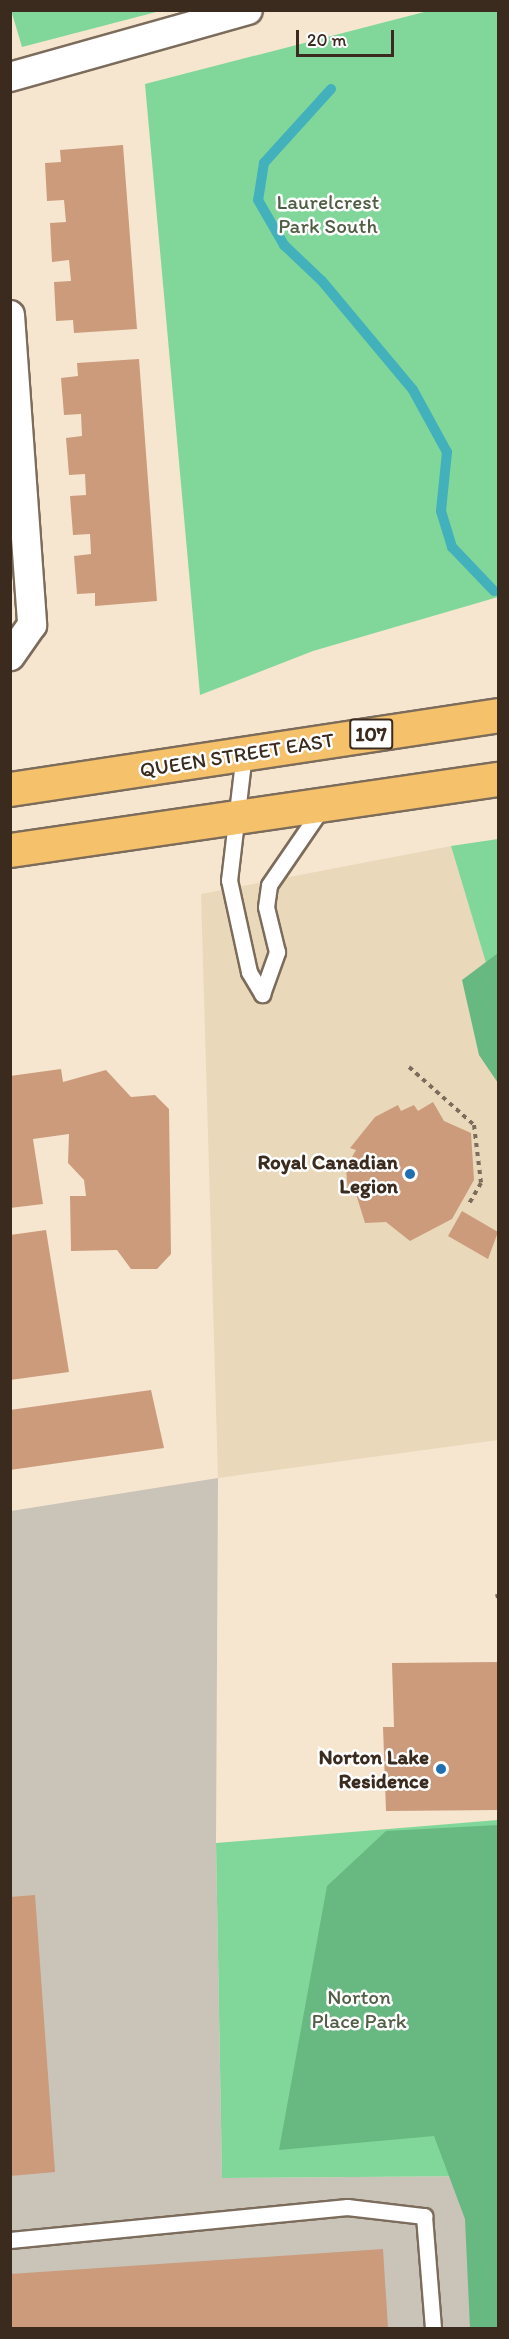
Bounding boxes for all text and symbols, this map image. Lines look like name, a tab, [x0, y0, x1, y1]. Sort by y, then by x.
scale bar	[299, 18, 396, 56]
text: 20 m	[307, 29, 347, 51]
park label: Laurelcrest Park South	[277, 189, 379, 239]
road number: 107	[348, 717, 394, 751]
street label: QUEEN STREET EAST	[138, 727, 336, 783]
place label: Royal Canadian Legion	[258, 1149, 398, 1199]
marker: Royal Canadian Legion	[403, 1167, 417, 1181]
place label: Norton Lake Residence	[318, 1744, 429, 1794]
marker: Norton Lake Residence	[434, 1762, 448, 1776]
park label: Norton Place Park	[312, 1984, 406, 2034]

